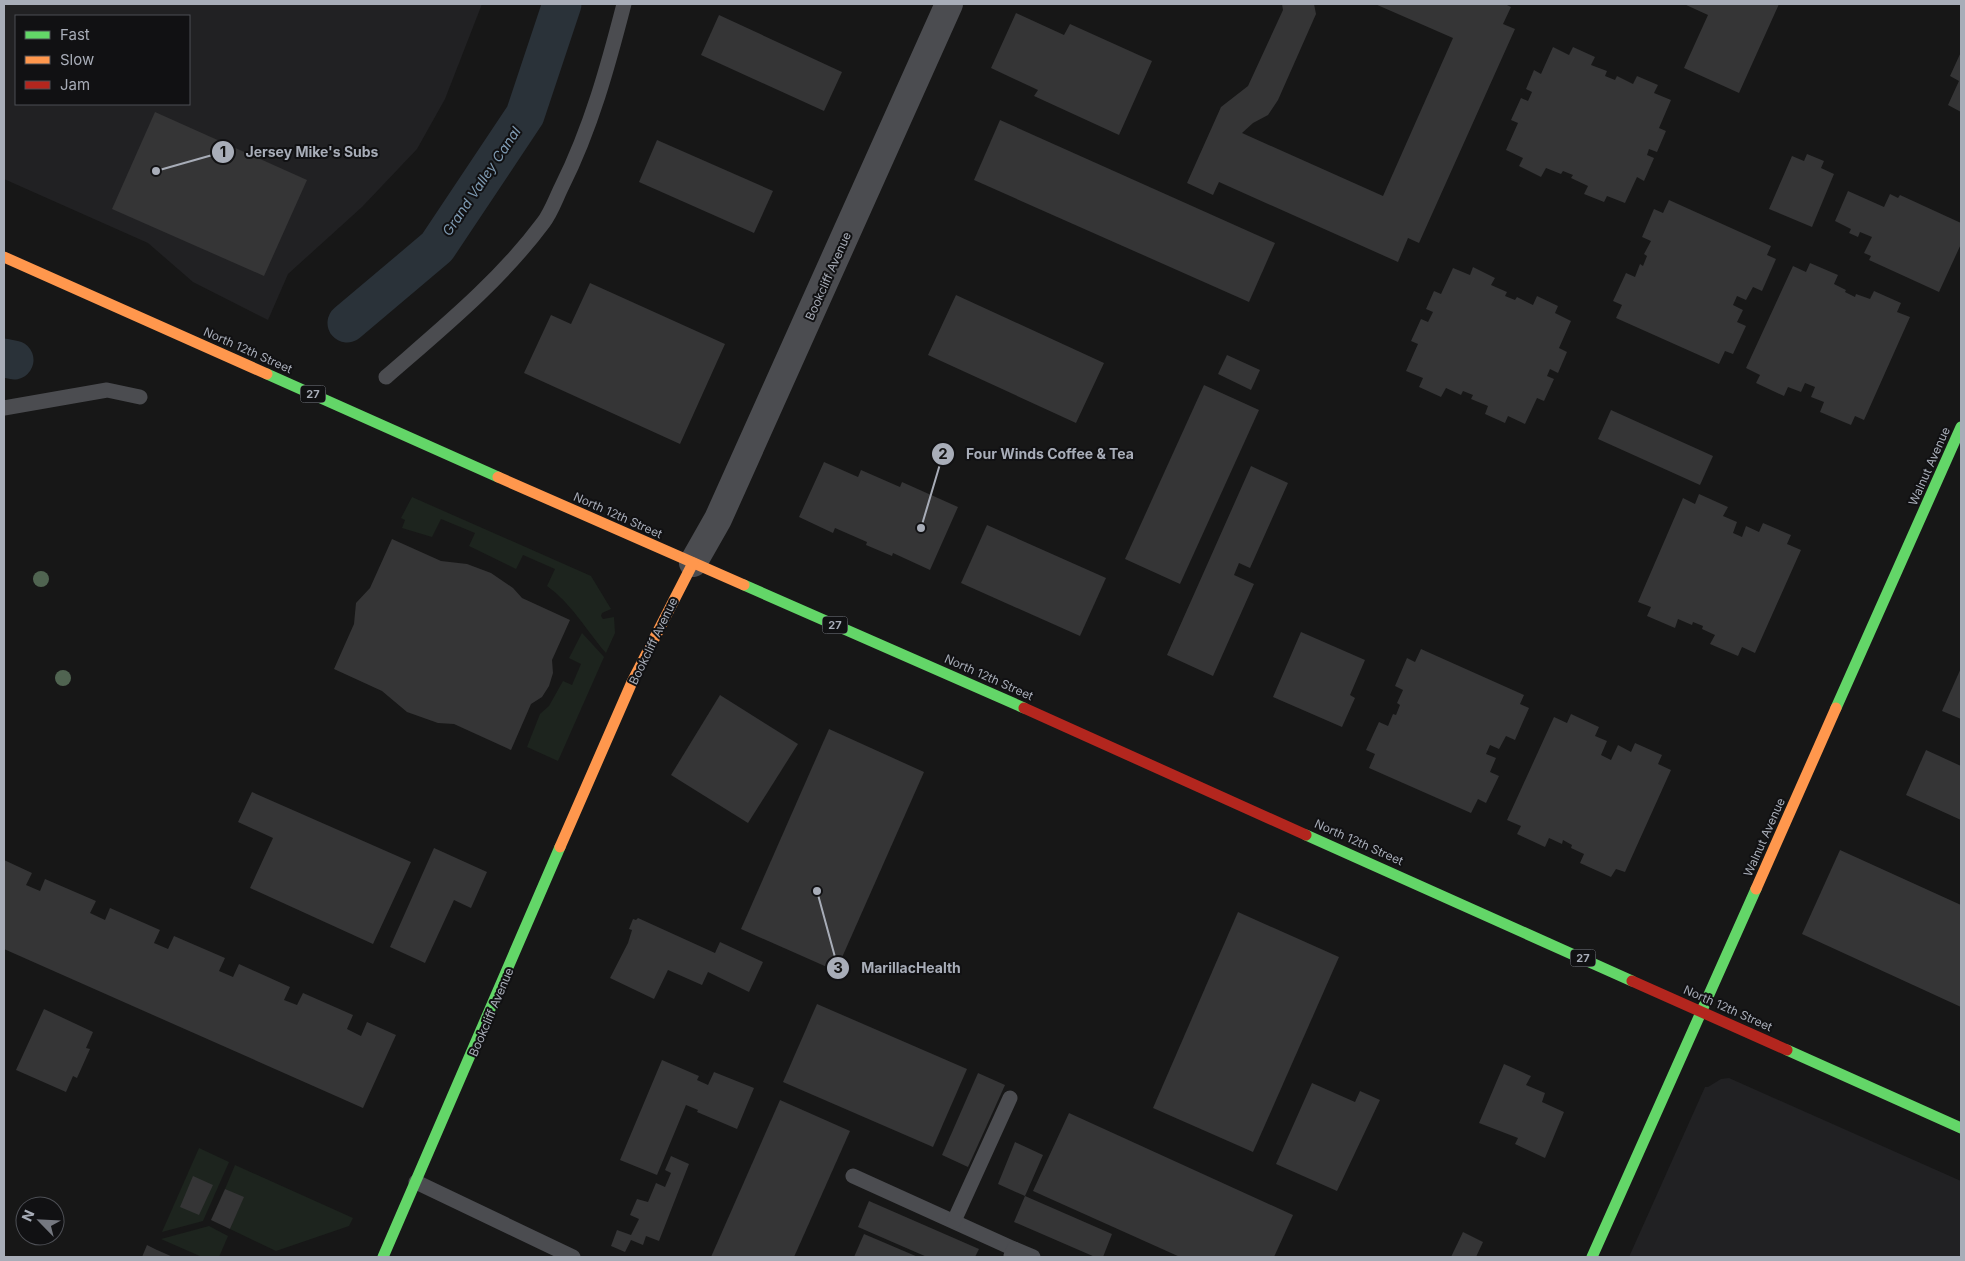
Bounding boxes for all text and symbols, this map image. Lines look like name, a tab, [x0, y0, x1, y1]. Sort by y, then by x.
legend	[15, 15, 190, 105]
text: Fast	[60, 25, 90, 44]
text: Slow	[60, 50, 94, 69]
text: Jam	[60, 75, 90, 94]
water label: Grand Valley Canal	[438, 123, 524, 239]
callout: Jersey Mike's Subs	[210, 138, 388, 167]
text: 1	[220, 142, 226, 161]
text: Jersey Mike's Subs	[246, 143, 379, 160]
street label: Bookcliff Avenue	[802, 229, 854, 323]
street label: North 12th Street	[201, 324, 295, 376]
road number: 27	[300, 386, 326, 402]
street label: Walnut Avenue	[1905, 424, 1953, 508]
callout: Four Winds Coffee & Tea	[931, 439, 1144, 468]
text: 2	[938, 444, 948, 463]
text: Four Winds Coffee & Tea	[966, 445, 1134, 462]
street label: North 12th Street	[571, 489, 665, 541]
street label: Bookcliff Avenue	[625, 595, 681, 687]
road number: 27	[822, 616, 848, 634]
street label: North 12th Street	[942, 651, 1036, 703]
street label: Walnut Avenue	[1740, 795, 1788, 879]
street label: North 12th Street	[1312, 816, 1406, 868]
road number: 27	[1570, 950, 1596, 966]
callout: MarillacHealth	[826, 953, 970, 982]
text: 3	[833, 958, 843, 977]
text: MarillacHealth	[861, 959, 961, 976]
street label: Bookcliff Avenue	[466, 965, 516, 1059]
street label: North 12th Street	[1681, 982, 1775, 1034]
north arrow	[15, 1196, 65, 1246]
text: N	[18, 1207, 38, 1224]

